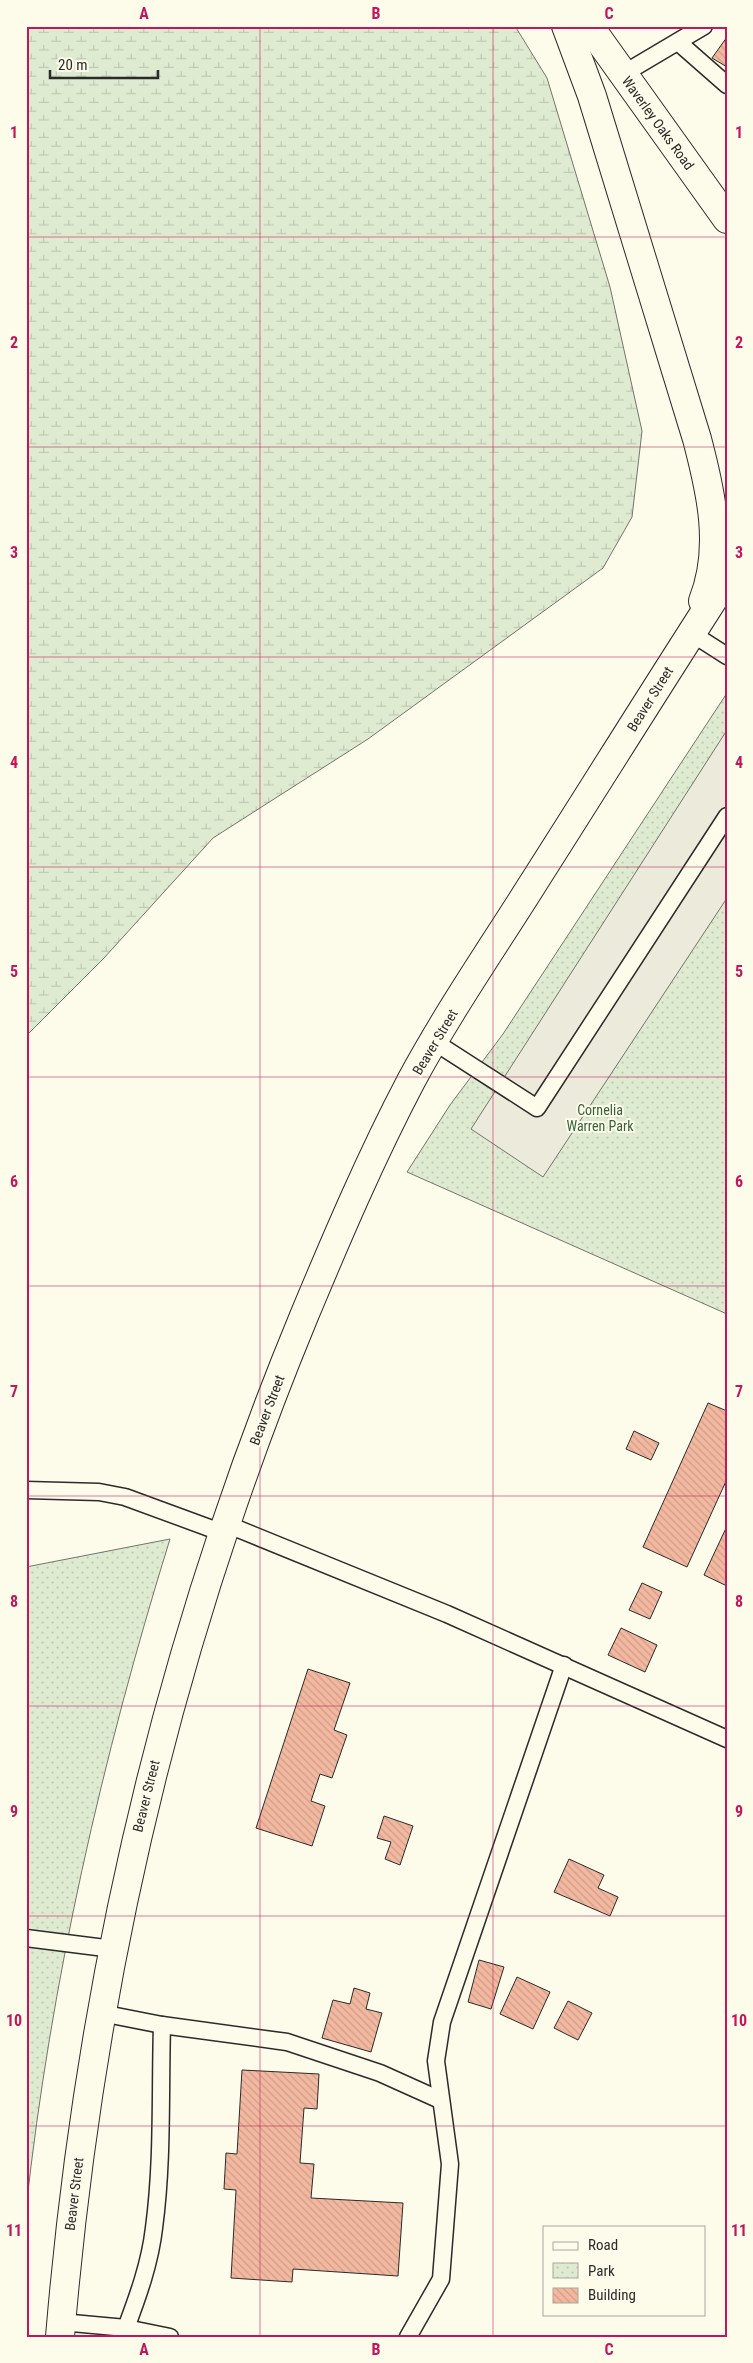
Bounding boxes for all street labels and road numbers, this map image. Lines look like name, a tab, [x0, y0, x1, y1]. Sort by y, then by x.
street label: Waverley Oaks Road	[619, 73, 697, 173]
street label: Beaver Street	[624, 664, 676, 734]
street label: Beaver Street	[409, 1006, 461, 1078]
street label: Beaver Street	[246, 1373, 288, 1447]
street label: Beaver Street	[129, 1758, 163, 1834]
street label: Beaver Street	[62, 2157, 86, 2231]

